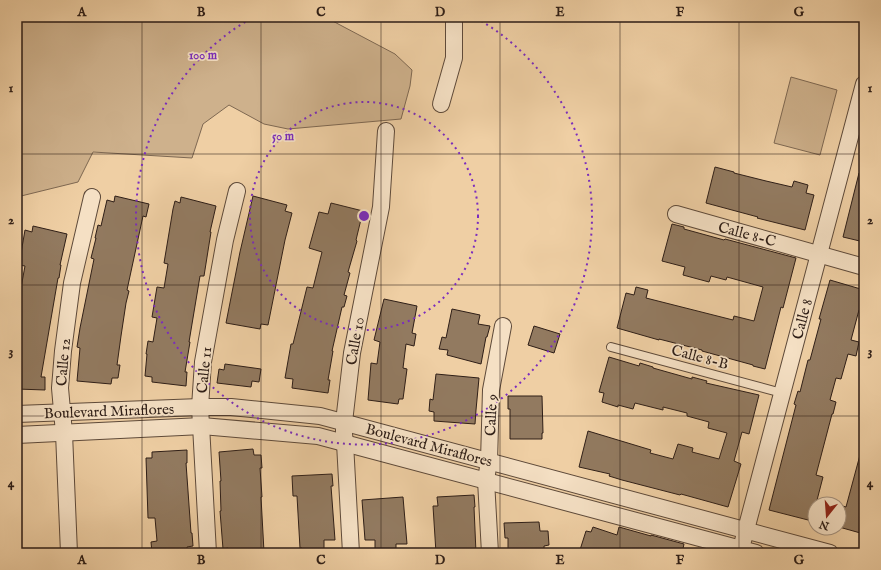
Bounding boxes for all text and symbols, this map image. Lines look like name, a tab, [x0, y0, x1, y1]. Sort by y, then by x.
text: A	[77, 4, 88, 21]
text: B	[197, 4, 206, 21]
text: C	[316, 4, 326, 21]
text: D	[435, 4, 446, 21]
text: E	[555, 4, 565, 21]
text: F	[676, 4, 685, 21]
text: G	[794, 4, 805, 21]
text: 100 m	[189, 48, 218, 63]
text: 1	[9, 80, 14, 97]
text: 1	[868, 80, 873, 97]
text: 50 m	[272, 129, 295, 144]
centre of rings	[357, 209, 371, 223]
text: 2	[8, 212, 14, 229]
text: 2	[867, 212, 873, 229]
street label: Calle 8-C	[716, 218, 778, 251]
street label: Calle 8	[788, 297, 817, 342]
street label: Calle 10	[342, 316, 369, 367]
street label: Calle 12	[52, 337, 75, 387]
street label: Calle 8-B	[669, 341, 731, 374]
text: 3	[9, 343, 14, 360]
text: 3	[868, 343, 873, 360]
street label: Calle 11	[193, 346, 216, 394]
street label: Calle 9	[481, 394, 502, 437]
street label: Boulevard Miraflores	[44, 400, 175, 423]
street label: Boulevard Miraflores	[363, 419, 494, 472]
text: 4	[8, 475, 15, 492]
text: 4	[867, 475, 874, 492]
north arrow	[807, 496, 847, 536]
text: N	[817, 516, 832, 533]
text: A	[77, 552, 88, 569]
text: B	[197, 552, 206, 569]
text: C	[316, 552, 326, 569]
text: D	[435, 552, 446, 569]
text: E	[555, 552, 565, 569]
text: F	[676, 552, 685, 569]
text: G	[794, 552, 805, 569]

